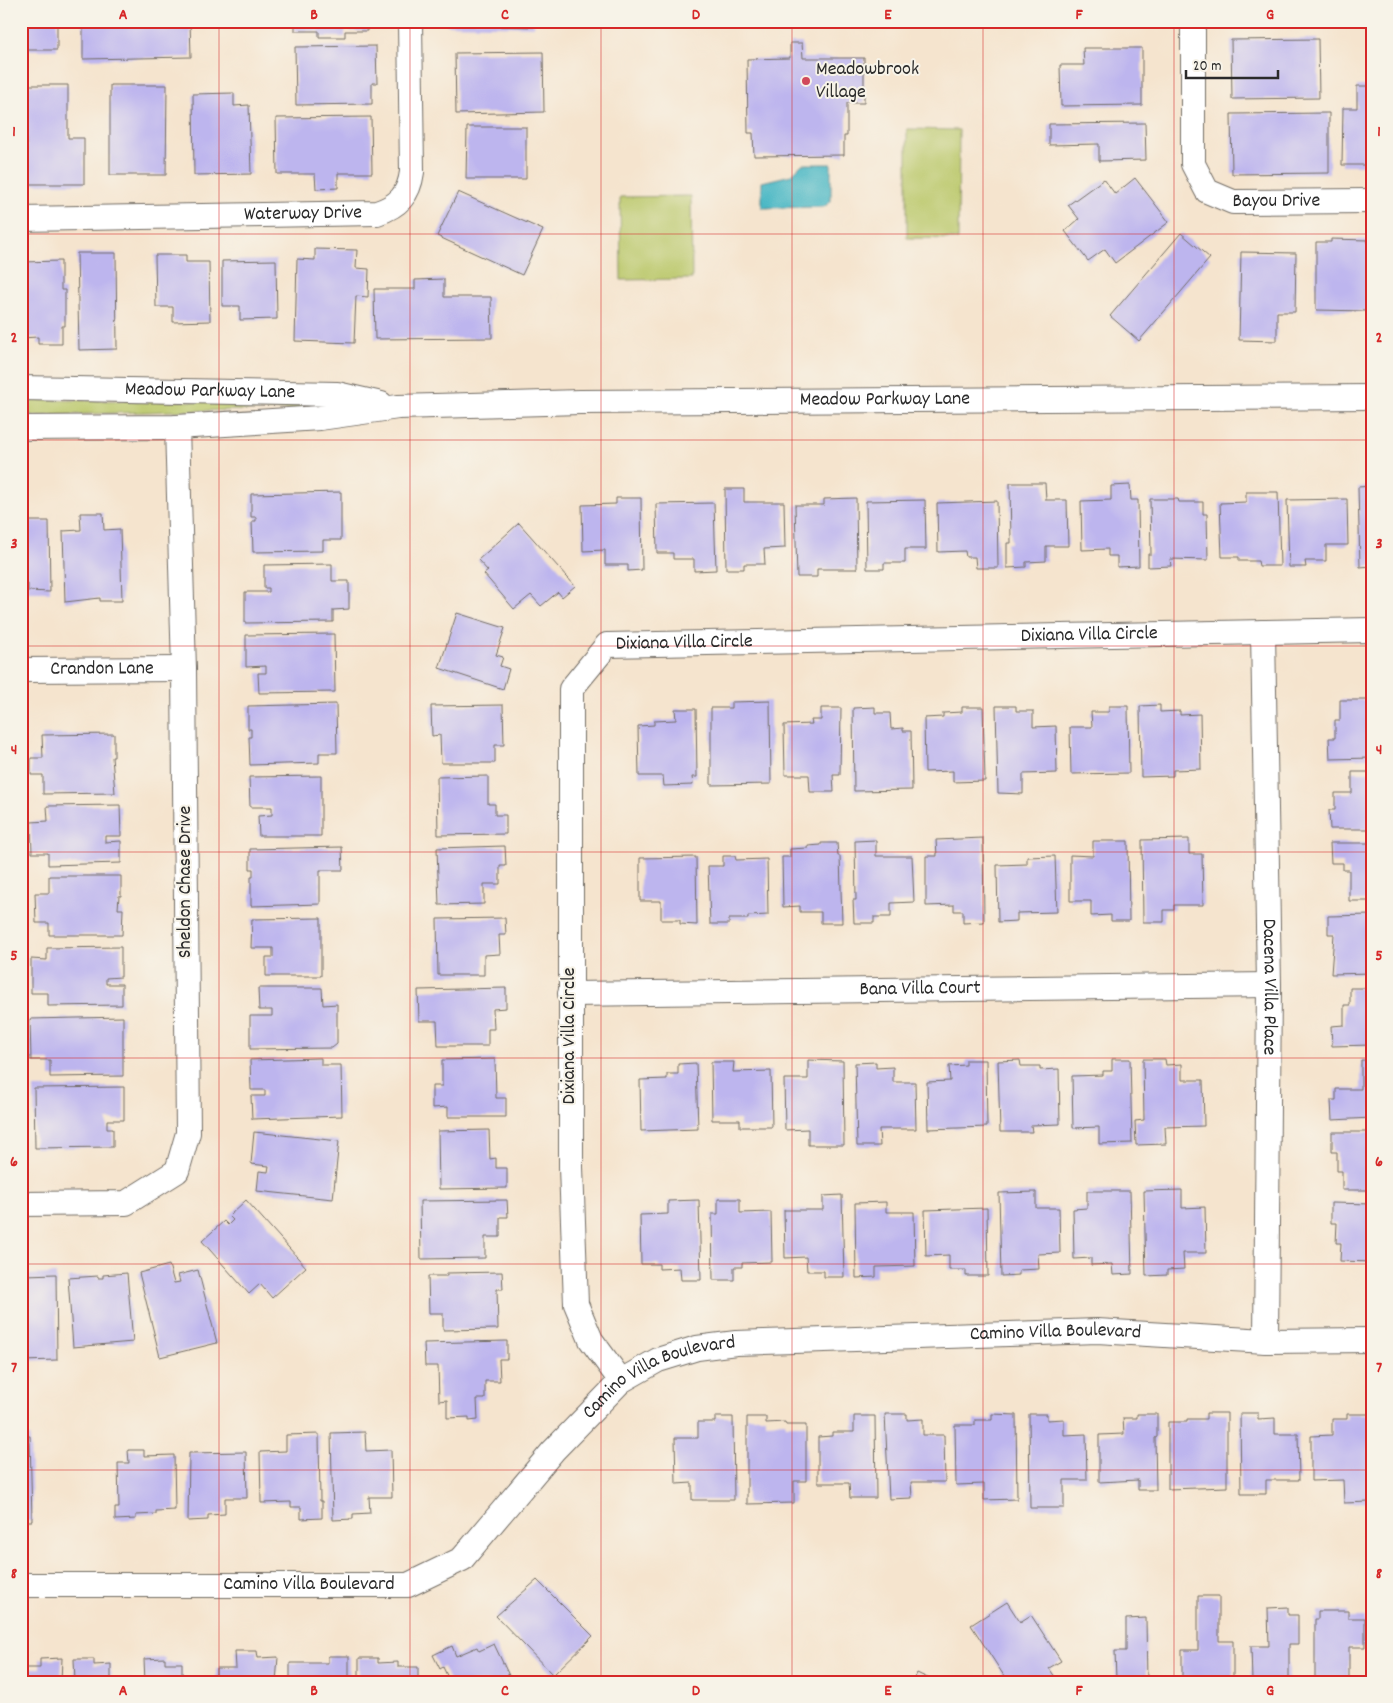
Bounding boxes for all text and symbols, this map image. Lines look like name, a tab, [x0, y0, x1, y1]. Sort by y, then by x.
text: A	[119, 4, 128, 27]
text: B	[310, 4, 318, 27]
text: C	[501, 4, 509, 27]
text: D	[692, 4, 701, 27]
text: E	[884, 4, 892, 27]
text: F	[1075, 4, 1083, 27]
text: G	[1266, 4, 1274, 27]
scale bar	[1186, 48, 1278, 80]
place label: Meadowbrook Village	[816, 56, 919, 107]
text: 20 m	[1193, 56, 1221, 78]
marker: Meadowbrook Village	[800, 75, 812, 87]
text: 1	[12, 121, 16, 144]
text: 1	[1377, 121, 1381, 144]
street label: Bayou Drive	[1232, 187, 1320, 216]
street label: Waterway Drive	[244, 199, 362, 229]
text: 2	[11, 327, 18, 350]
text: 2	[1376, 327, 1383, 350]
street label: Meadow Parkway Lane	[124, 376, 296, 407]
street label: Meadow Parkway Lane	[800, 386, 970, 415]
text: 3	[10, 533, 18, 556]
text: 3	[1375, 533, 1383, 556]
street label: Dixiana Villa Circle	[1020, 620, 1158, 651]
street label: Dixiana Villa Circle	[615, 628, 753, 659]
street label: Crandon Lane	[50, 655, 154, 684]
text: 4	[11, 739, 17, 762]
text: 4	[1376, 739, 1382, 762]
street label: Sheldon Chase Drive	[172, 806, 200, 958]
street label: Dacena Villa Place	[1254, 918, 1283, 1056]
text: 5	[10, 945, 18, 968]
text: 5	[1375, 945, 1383, 968]
street label: Dixiana Villa Circle	[556, 967, 584, 1104]
street label: Bana Villa Court	[859, 975, 981, 1004]
text: 6	[10, 1151, 18, 1174]
text: 6	[1375, 1151, 1383, 1174]
street label: Camino Villa Boulevard	[969, 1317, 1142, 1349]
street label: Camino Villa Boulevard	[576, 1329, 737, 1426]
text: 7	[11, 1357, 17, 1380]
text: 7	[1376, 1357, 1382, 1380]
text: 8	[11, 1563, 18, 1586]
text: 8	[1376, 1563, 1383, 1586]
street label: Camino Villa Boulevard	[223, 1571, 395, 1599]
text: A	[119, 1680, 128, 1703]
text: B	[310, 1680, 318, 1703]
text: C	[501, 1680, 509, 1703]
text: D	[692, 1680, 701, 1703]
text: E	[884, 1680, 892, 1703]
text: F	[1075, 1680, 1083, 1703]
text: G	[1266, 1680, 1274, 1703]

